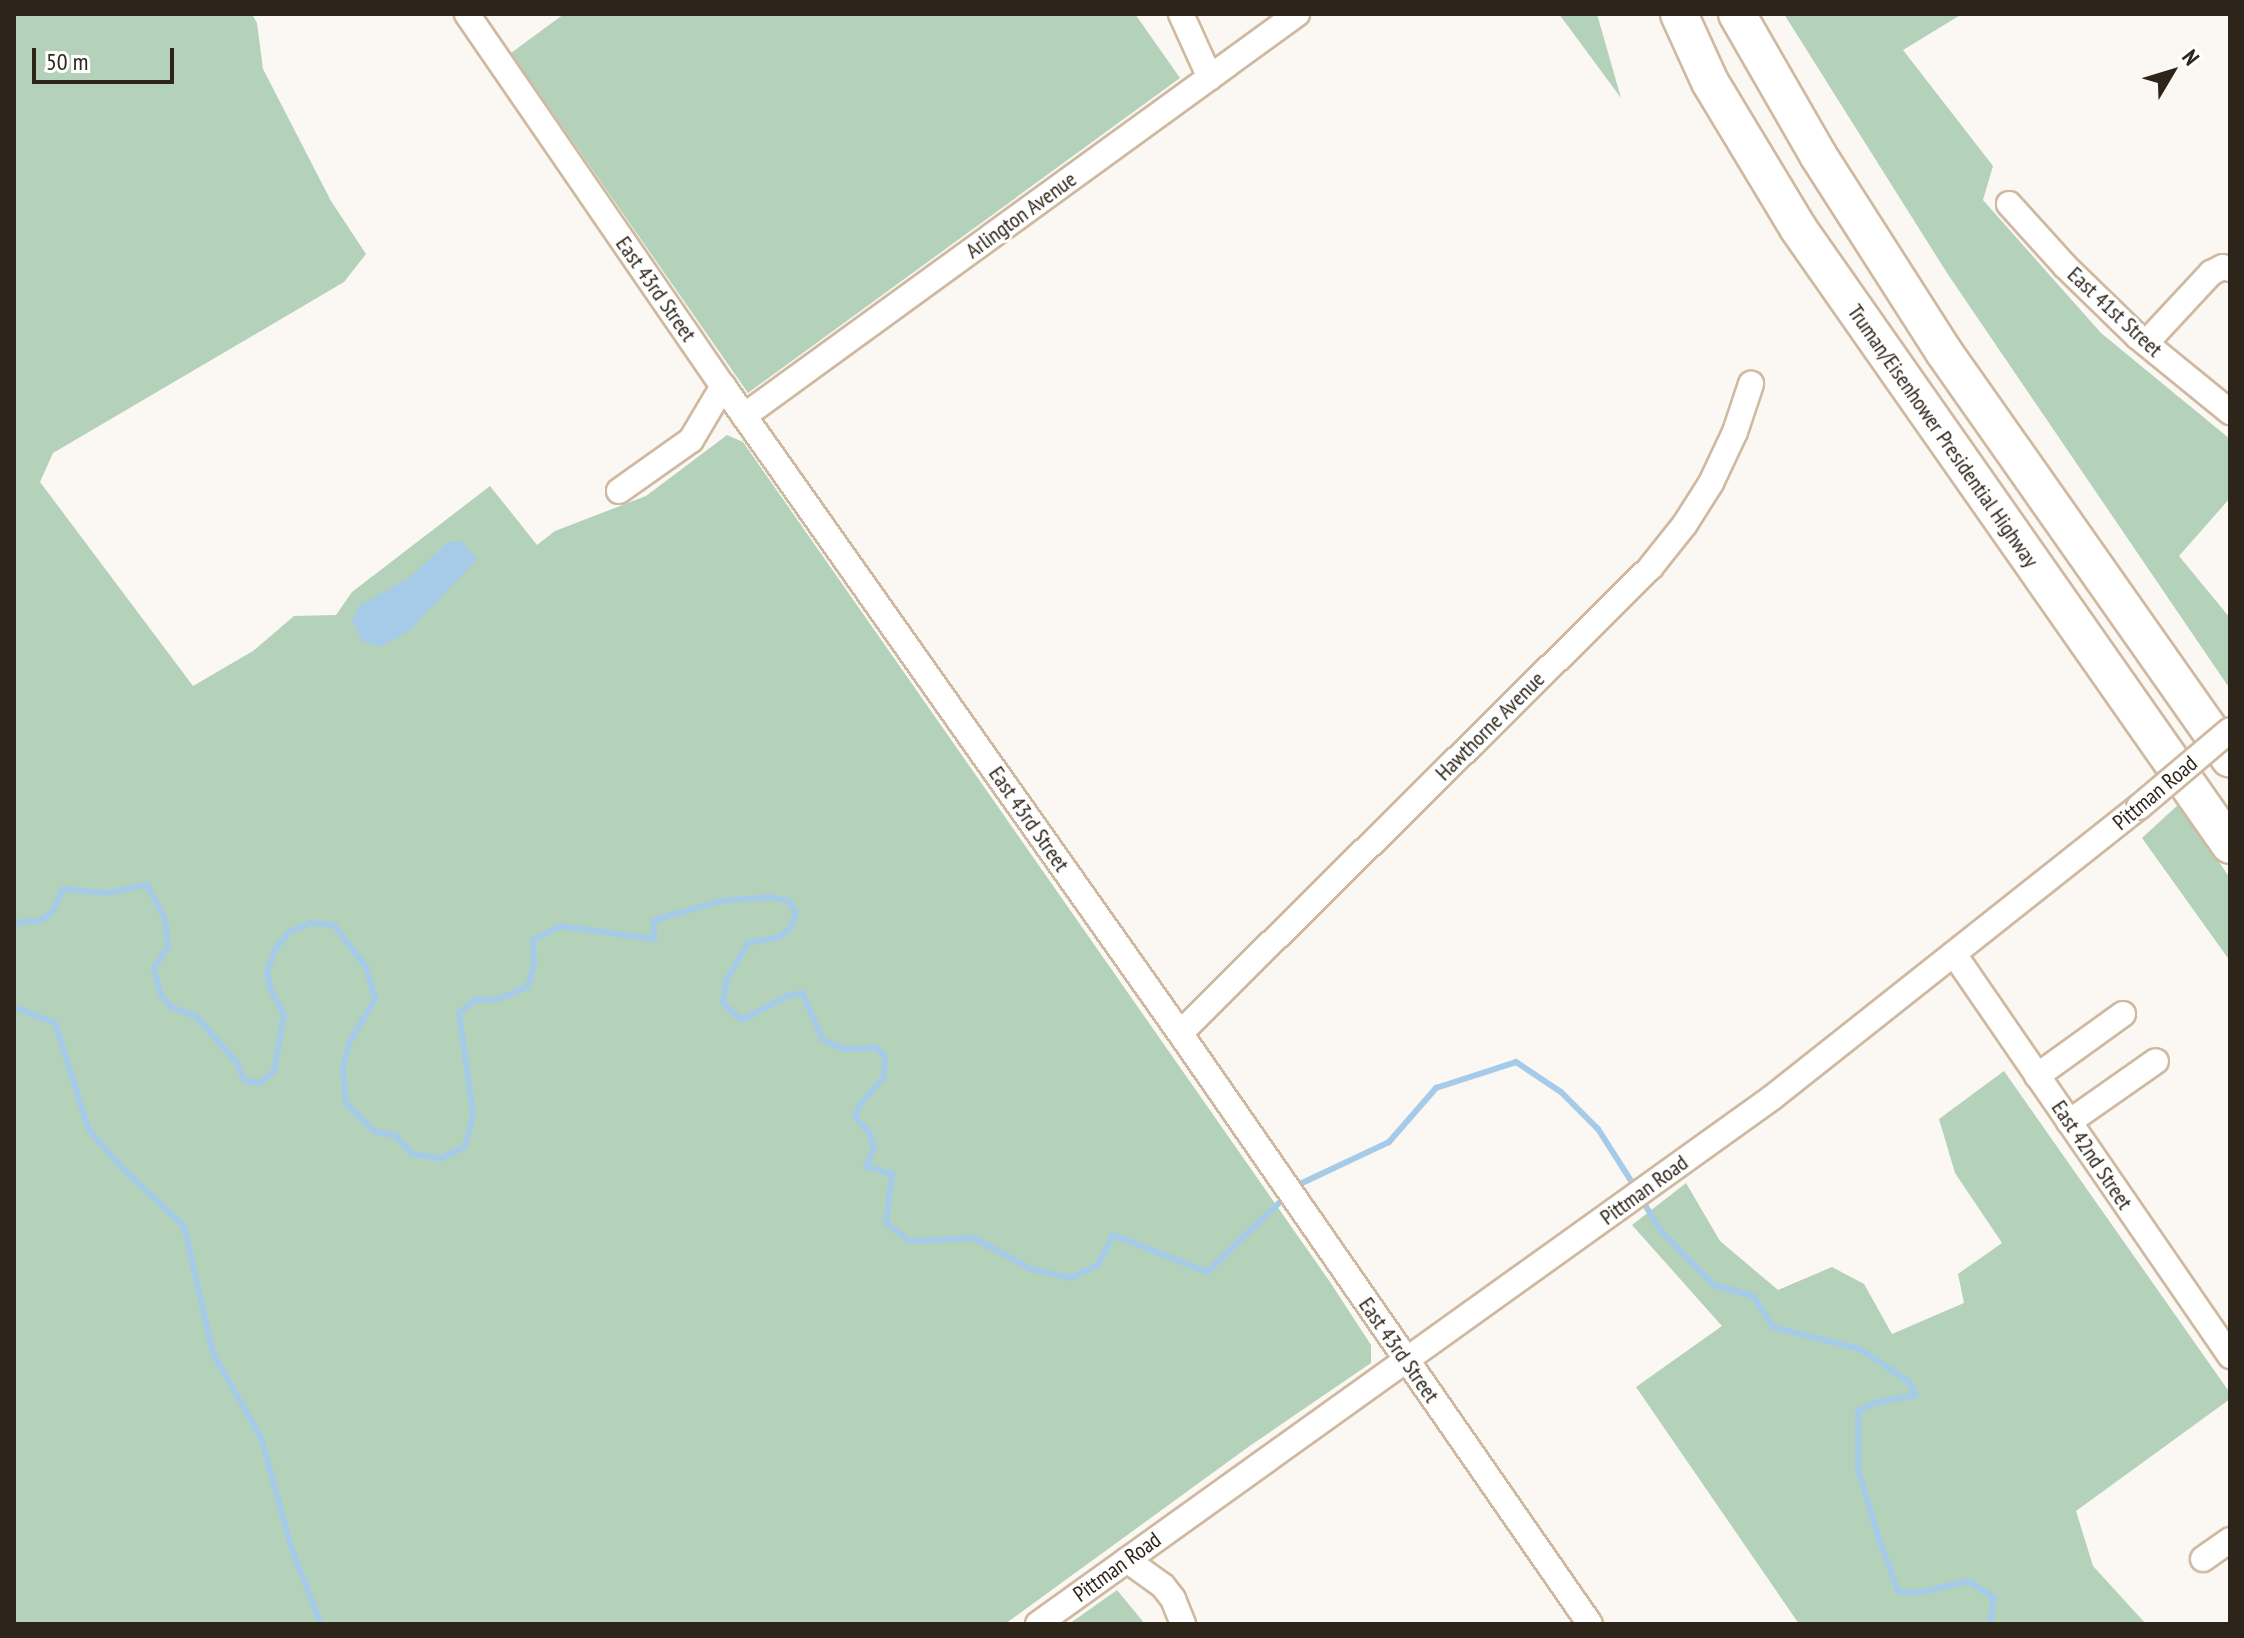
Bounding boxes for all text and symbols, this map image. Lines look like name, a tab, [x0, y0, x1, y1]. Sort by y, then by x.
scale bar	[36, 32, 178, 82]
north arrow	[2132, 32, 2212, 112]
text: N	[2176, 44, 2206, 71]
text: 50 m	[46, 46, 88, 77]
street label: Arlington Avenue	[960, 166, 1082, 264]
street label: East 43rd Street	[610, 231, 702, 347]
street label: East 41st Street	[2062, 261, 2168, 363]
street label: Truman/Eisenhower Presidential Highway	[1842, 299, 2044, 573]
street label: Hawthorne Avenue	[1430, 666, 1550, 786]
street label: Pittman Road	[2108, 750, 2202, 836]
street label: East 43rd Street	[983, 761, 1075, 877]
street label: East 42nd Street	[2046, 1096, 2138, 1214]
street label: Pittman Road	[1595, 1149, 1693, 1231]
street label: East 43rd Street	[1353, 1292, 1445, 1408]
street label: Pittman Road	[1068, 1526, 1166, 1608]

